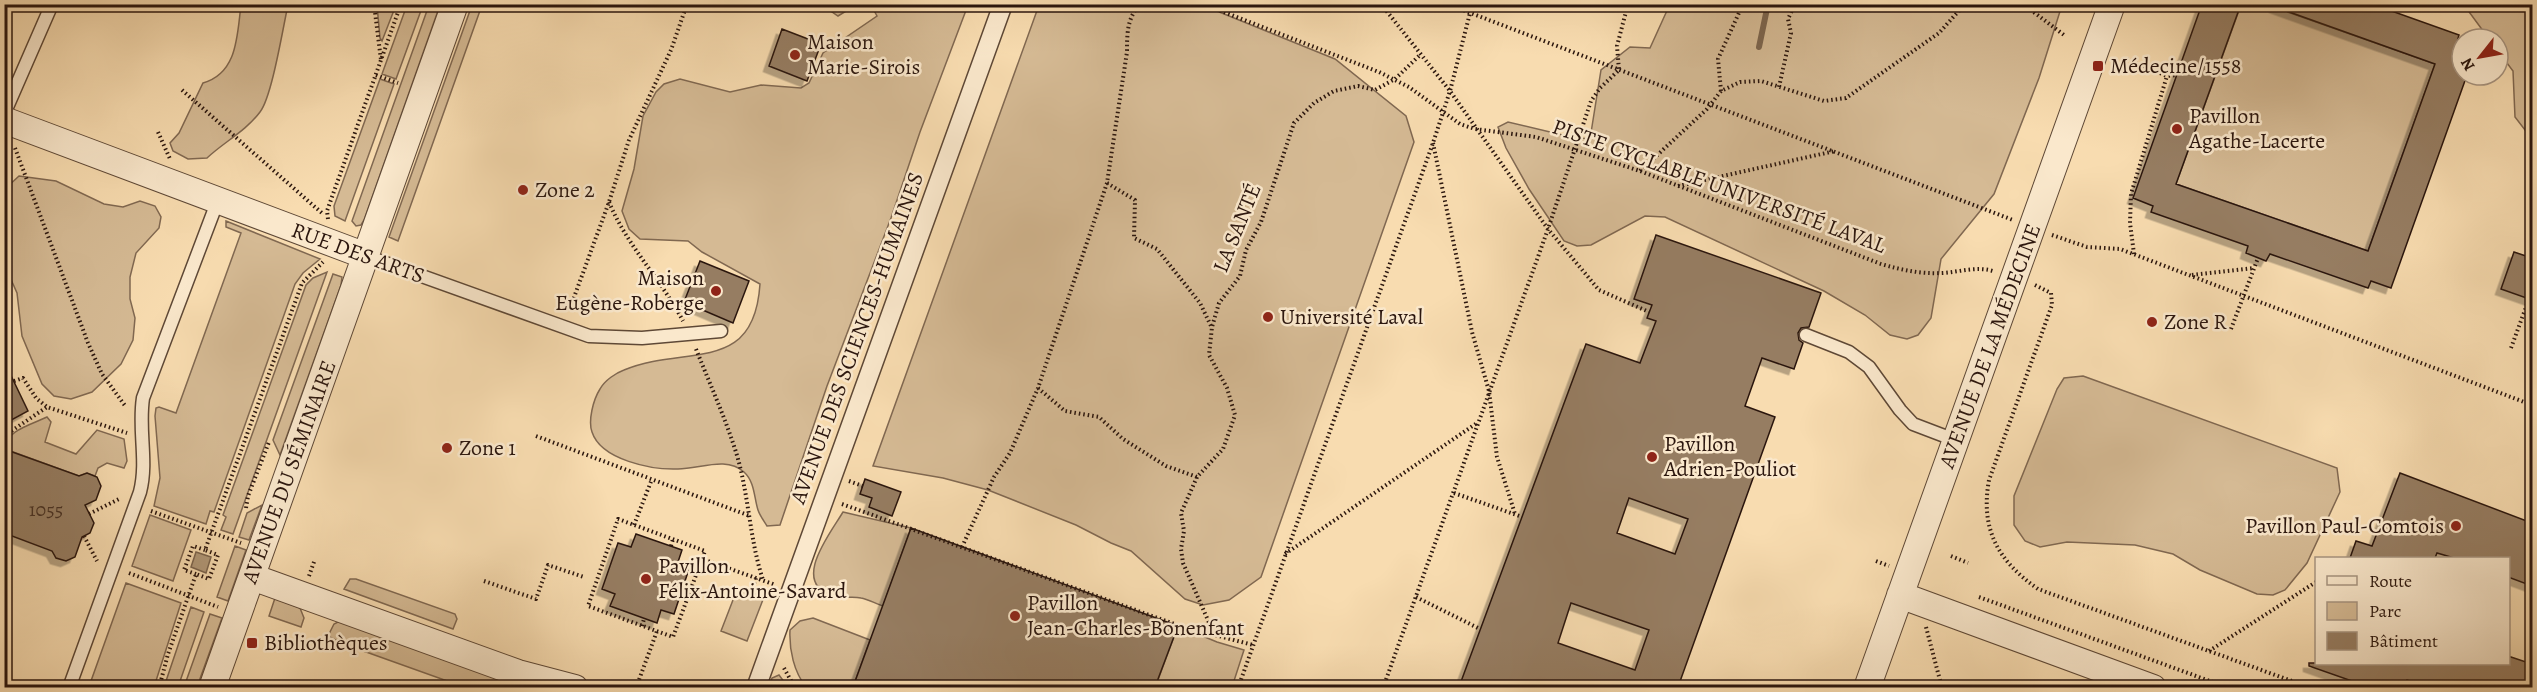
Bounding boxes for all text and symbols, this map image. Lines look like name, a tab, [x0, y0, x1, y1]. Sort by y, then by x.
place label: Maison Marie-Sirois	[807, 27, 920, 82]
north arrow	[2450, 27, 2510, 87]
marker: Maison Marie-Sirois	[788, 48, 802, 62]
place label: Médecine/1558	[2110, 51, 2242, 81]
text: N	[2455, 53, 2480, 75]
marker: Médecine/1558	[2091, 59, 2105, 73]
place label: Pavillon Agathe-Lacerte	[2188, 101, 2325, 156]
street label: PISTE CYCLABLE UNIVERSITÉ LAVAL	[1548, 112, 1891, 261]
marker: Pavillon Agathe-Lacerte	[2170, 122, 2184, 136]
street label: AVENUE DES SCIENCES-HUMAINES	[783, 168, 931, 509]
place label: Zone 2	[535, 175, 595, 205]
street label: LA SANTÉ	[1206, 179, 1268, 277]
marker: Zone 2	[516, 183, 530, 197]
street label: RUE DES ARTS	[287, 215, 429, 291]
street label: AVENUE DE LA MÉDECINE	[1931, 219, 2048, 473]
place label: Maison Eugène-Roberge	[555, 263, 704, 318]
marker: Maison Eugène-Roberge	[709, 284, 723, 298]
place label: Université Laval	[1280, 302, 1423, 332]
place label: Zone R	[2164, 307, 2227, 337]
marker: Université Laval	[1261, 310, 1275, 324]
marker: Zone R	[2145, 315, 2159, 329]
street label: AVENUE DU SÉMINAIRE	[234, 356, 343, 589]
place label: Pavillon Adrien-Pouliot	[1663, 429, 1796, 484]
place label: Zone 1	[459, 433, 516, 463]
marker: Zone 1	[440, 441, 454, 455]
marker: Pavillon Adrien-Pouliot	[1645, 450, 1659, 464]
house number: 1055	[29, 496, 63, 523]
place label: Pavillon Paul-Comtois	[2245, 511, 2444, 541]
marker: Pavillon Paul-Comtois	[2449, 519, 2463, 533]
place label: Pavillon Félix-Antoine-Savard	[658, 551, 847, 606]
legend	[2315, 557, 2510, 665]
text: Route	[2369, 569, 2412, 593]
marker: Pavillon Félix-Antoine-Savard	[639, 572, 653, 586]
place label: Pavillon Jean-Charles-Bonenfant	[1027, 588, 1244, 643]
text: Parc	[2369, 599, 2401, 623]
marker: Pavillon Jean-Charles-Bonenfant	[1008, 609, 1022, 623]
place label: Bibliothèques	[264, 628, 388, 658]
text: Bâtiment	[2369, 629, 2438, 653]
marker: Bibliothèques	[245, 636, 259, 650]

